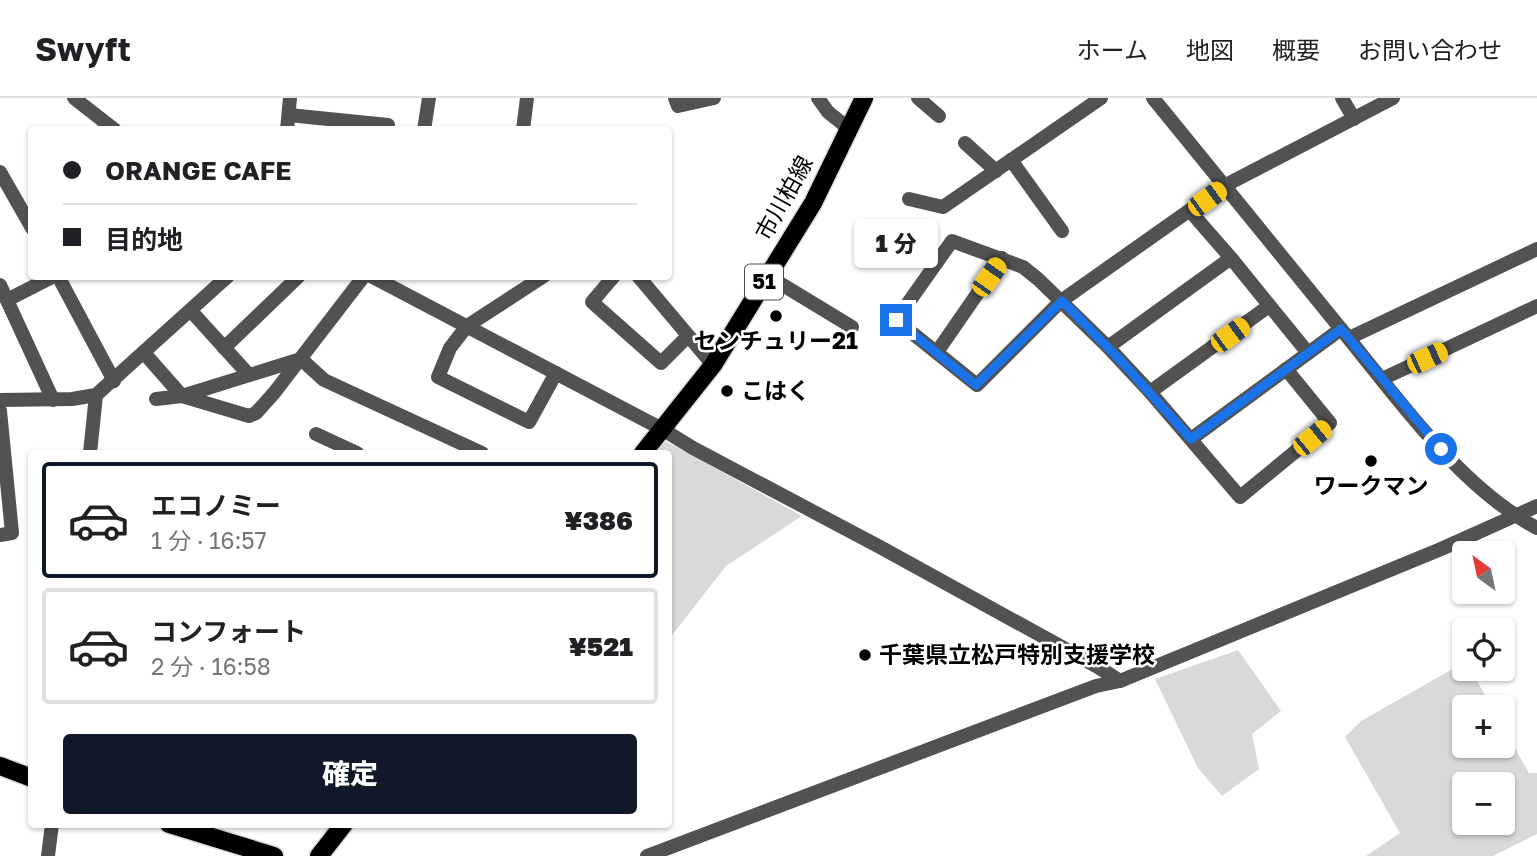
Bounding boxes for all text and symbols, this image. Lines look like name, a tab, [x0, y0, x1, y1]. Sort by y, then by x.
text: Swyft	[35, 29, 131, 68]
text: ホーム	[1077, 35, 1148, 64]
text: 地図	[1186, 35, 1234, 64]
text: 概要	[1272, 35, 1320, 64]
text: お問い合わせ	[1358, 35, 1502, 64]
street label: 市川柏線	[749, 150, 818, 245]
text: ORANGE CAFE	[105, 155, 291, 186]
car	[1184, 178, 1231, 220]
callout: 1 分	[854, 218, 938, 268]
text: 目的地	[105, 224, 183, 255]
text: 1 分	[876, 229, 916, 257]
car	[969, 254, 1010, 300]
road number: 51	[745, 264, 783, 300]
route end	[880, 304, 912, 336]
marker: センチュリー21	[768, 308, 784, 324]
car	[1207, 314, 1254, 356]
place label: センチュリー21	[694, 326, 858, 354]
car	[1404, 340, 1451, 376]
place label: こはく	[741, 376, 810, 404]
marker: こはく	[719, 383, 735, 399]
car	[1290, 417, 1335, 459]
route start	[1425, 433, 1457, 465]
marker: ワークマン	[1363, 453, 1379, 469]
place label: ワークマン	[1314, 471, 1429, 499]
icon: car	[67, 489, 130, 552]
text: エコノミー	[151, 490, 281, 521]
text: ¥386	[564, 505, 633, 536]
text: 1 分 · 16:57	[151, 526, 267, 554]
north arrow	[1452, 541, 1516, 604]
map controls	[1452, 541, 1515, 835]
icon: car	[67, 615, 130, 678]
text: コンフォート	[151, 616, 306, 647]
button: locate	[1452, 618, 1515, 681]
text: ¥521	[568, 631, 633, 662]
place label: 千葉県立松戸特別支援学校	[879, 640, 1155, 668]
marker: 千葉県立松戸特別支援学校	[857, 647, 873, 663]
text: 2 分 · 16:58	[151, 652, 271, 680]
button: +	[1452, 695, 1515, 758]
button: 確定	[63, 734, 637, 814]
button: −	[1452, 772, 1515, 835]

